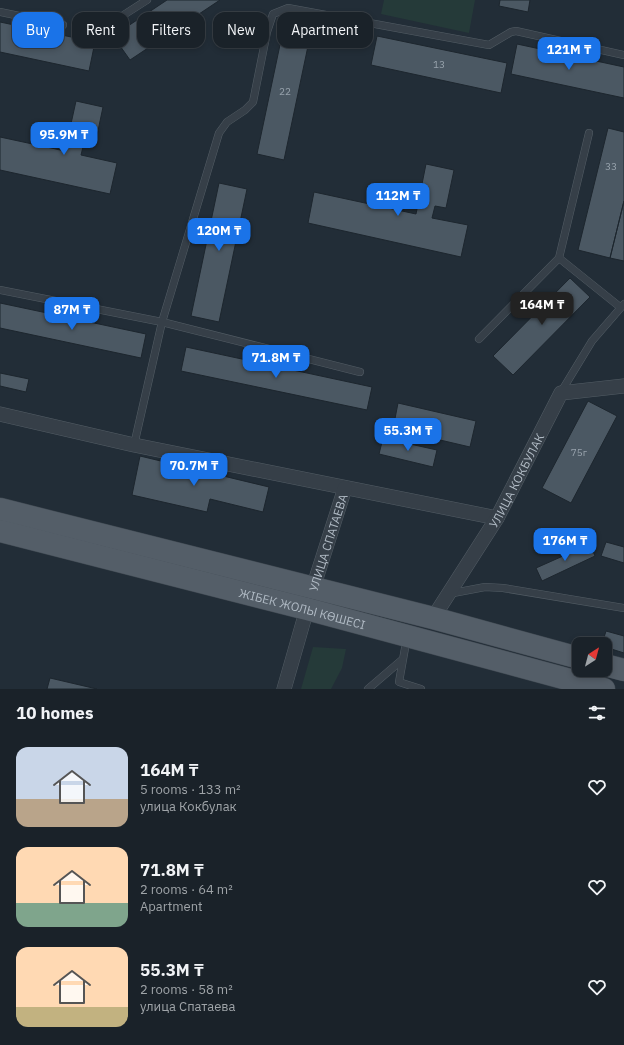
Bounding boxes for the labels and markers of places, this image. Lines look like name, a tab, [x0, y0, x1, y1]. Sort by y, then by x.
pin: 121M ₸	[536, 37, 602, 71]
pin: 95.9M ₸	[27, 122, 101, 156]
pin: 112M ₸	[365, 183, 431, 217]
pin: 120M ₸	[186, 218, 252, 252]
pin: 164M ₸	[509, 292, 575, 326]
pin: 87M ₸	[44, 297, 100, 331]
pin: 71.8M ₸	[239, 345, 313, 379]
pin: 55.3M ₸	[371, 418, 445, 452]
pin: 70.7M ₸	[157, 453, 231, 487]
pin: 176M ₸	[532, 528, 598, 562]

